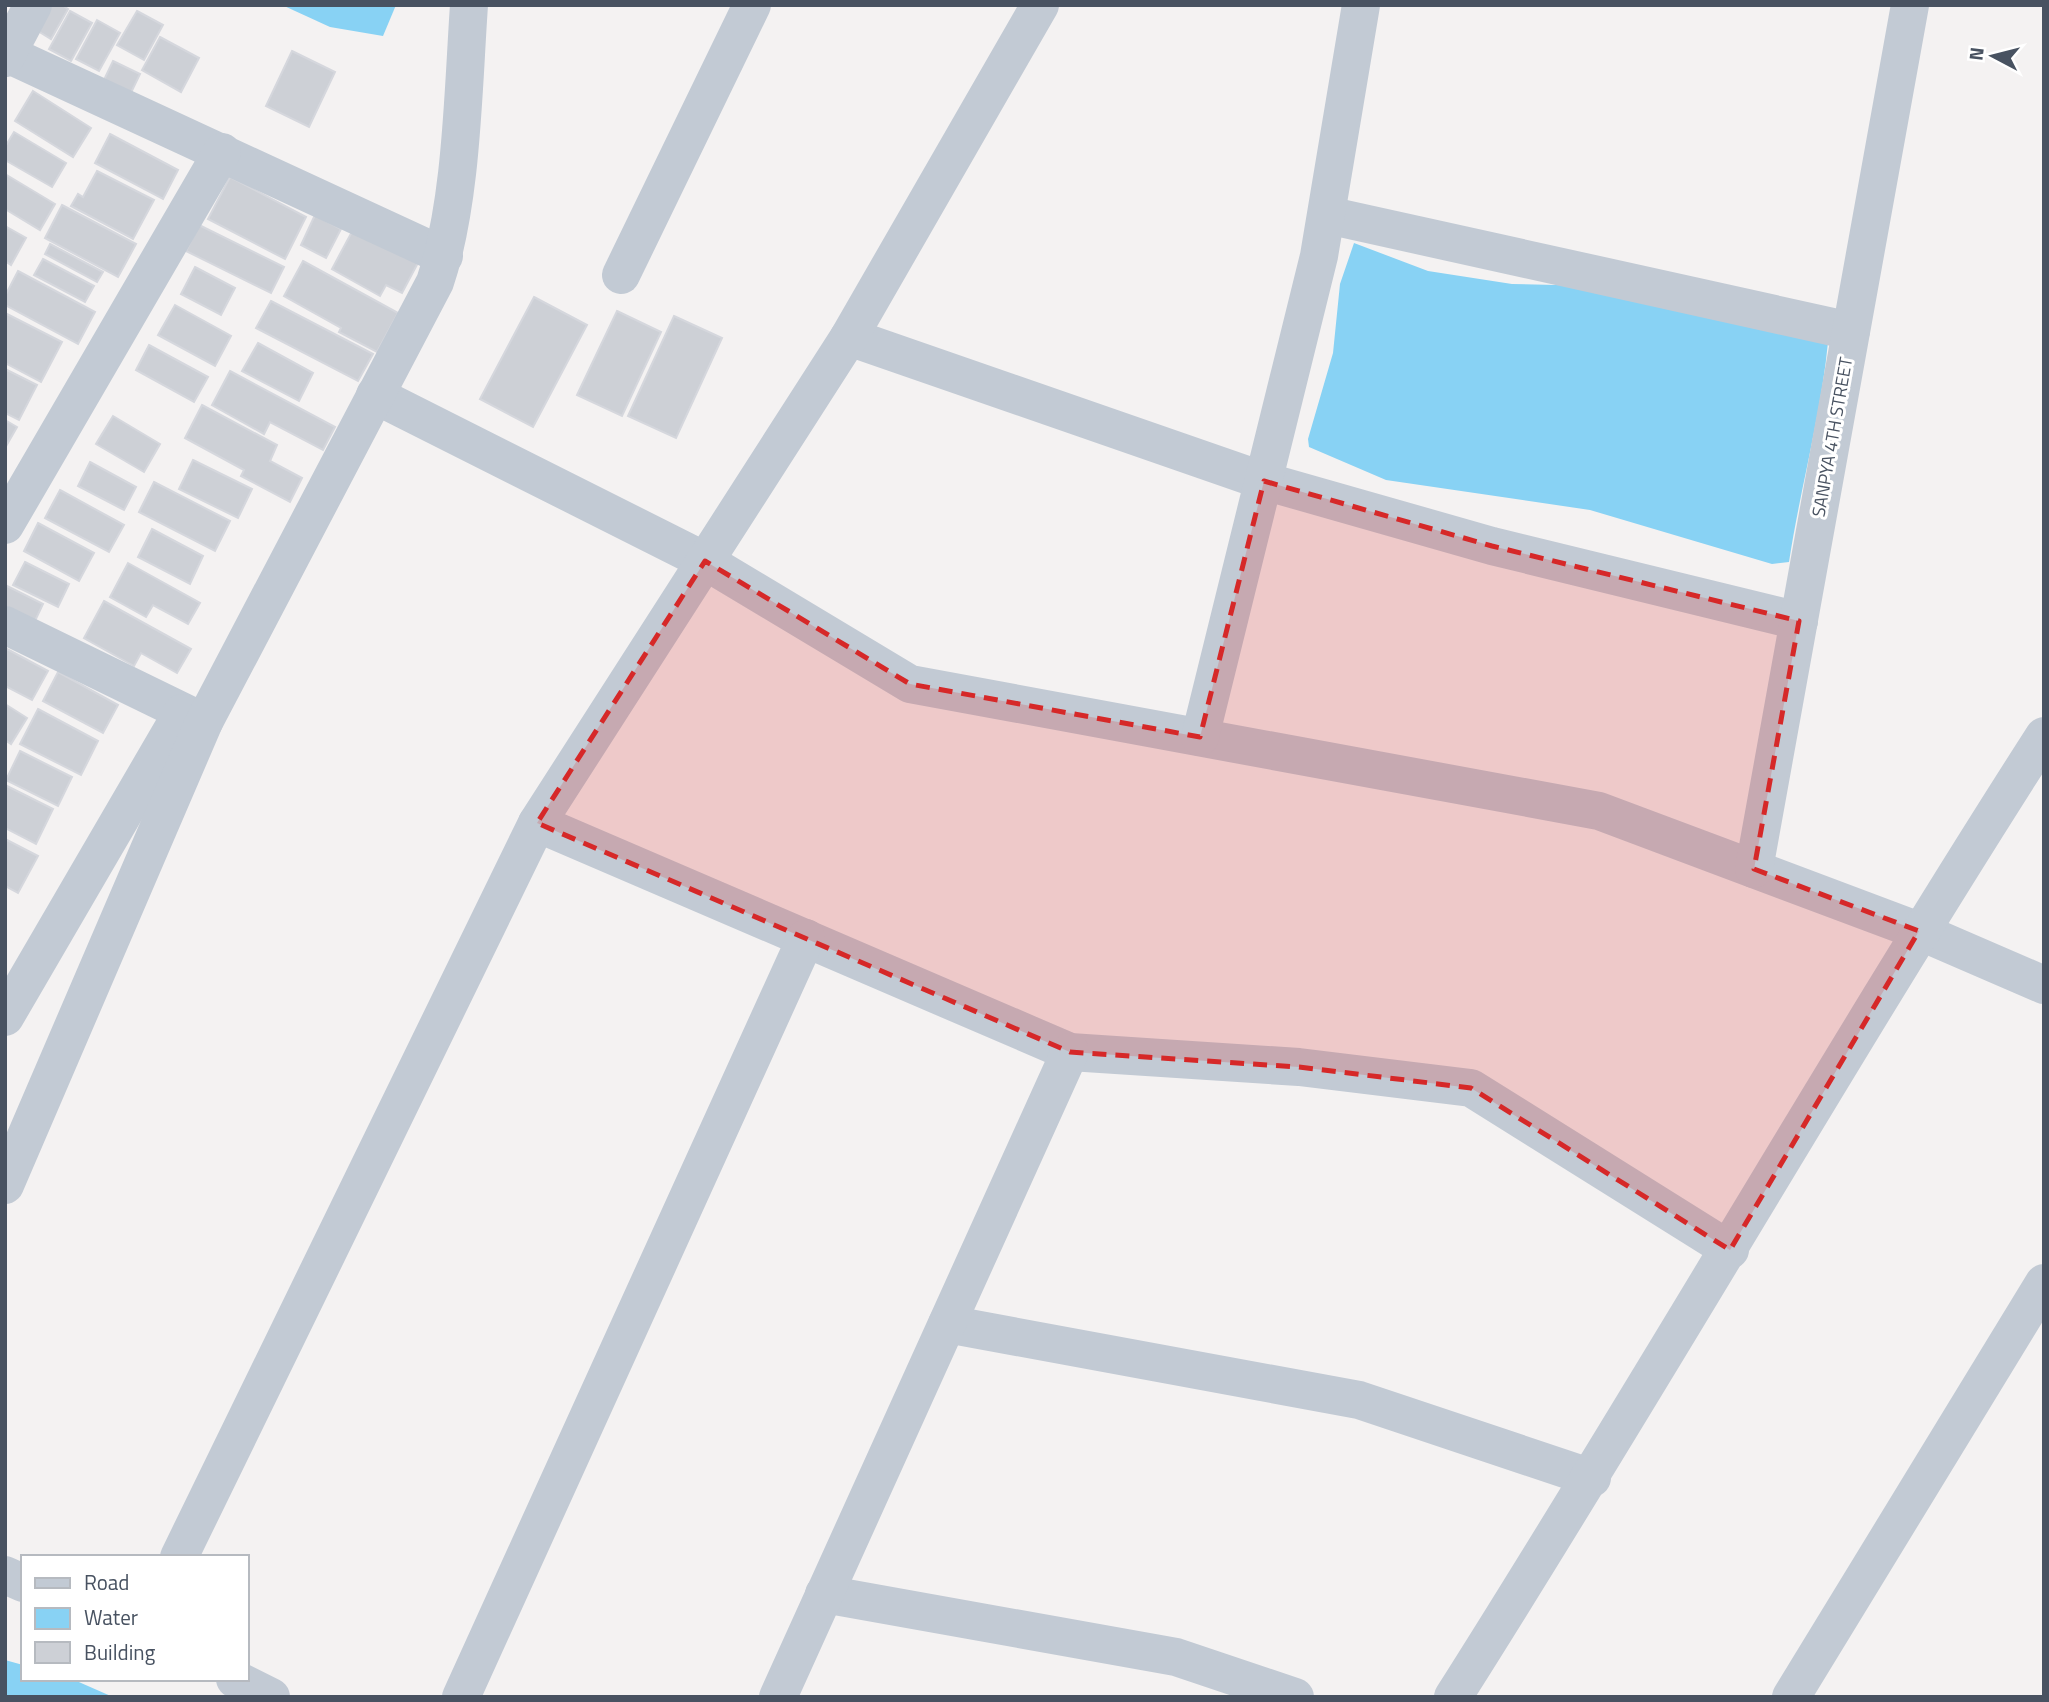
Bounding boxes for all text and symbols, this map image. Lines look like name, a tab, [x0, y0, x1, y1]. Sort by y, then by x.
north arrow	[1958, 21, 2028, 91]
text: N	[1960, 46, 1991, 62]
street label: SANPYA 4TH STREET	[1805, 355, 1859, 519]
legend	[21, 1555, 248, 1681]
text: Road	[84, 1566, 129, 1598]
text: Water	[84, 1601, 138, 1633]
text: Building	[84, 1636, 156, 1668]

